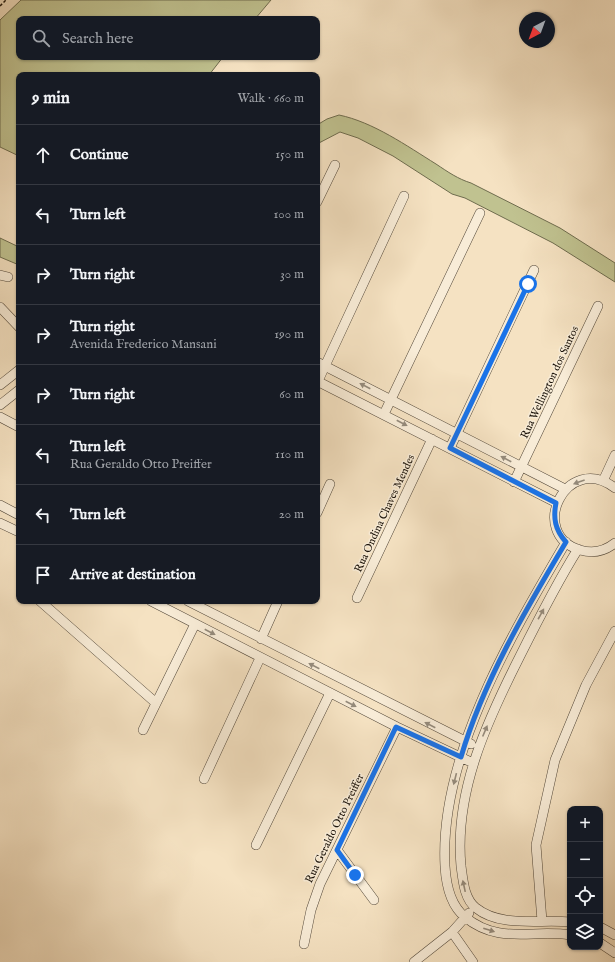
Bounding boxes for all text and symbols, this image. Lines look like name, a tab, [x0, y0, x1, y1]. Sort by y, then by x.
north arrow	[519, 12, 555, 48]
search box	[16, 16, 320, 60]
icon: search	[30, 27, 52, 49]
text: Search here	[62, 29, 133, 48]
text: 9 min	[32, 88, 70, 109]
text: Walk · 660 m	[238, 90, 304, 107]
icon: ahead	[32, 144, 54, 166]
text: Continue	[70, 145, 128, 164]
text: 150 m	[275, 146, 304, 163]
icon: left	[32, 204, 54, 226]
text: Turn left	[70, 205, 126, 224]
text: 100 m	[274, 206, 304, 223]
icon: right	[32, 264, 54, 286]
text: Turn right	[70, 265, 135, 284]
text: 30 m	[280, 266, 304, 283]
route start	[519, 275, 537, 293]
text: Turn right	[70, 317, 135, 336]
icon: right	[32, 324, 54, 346]
street label: Rua Wellington dos Santos	[518, 324, 582, 441]
text: 190 m	[274, 326, 304, 343]
text: Avenida Frederico Mansani	[70, 336, 217, 353]
one-way arrow	[359, 383, 371, 390]
icon: right	[32, 384, 54, 406]
text: Turn right	[70, 385, 135, 404]
text: 60 m	[279, 386, 304, 403]
one-way arrow	[396, 420, 408, 427]
text: Turn left	[70, 437, 126, 456]
icon: left	[32, 444, 54, 466]
text: 110 m	[275, 446, 304, 463]
street label: Rua Ondina Chaves Mendes	[351, 452, 418, 575]
text: Rua Geraldo Otto Preiffer	[70, 456, 212, 473]
one-way arrow	[500, 456, 511, 462]
one-way arrow	[572, 479, 584, 485]
icon: left	[32, 504, 54, 526]
text: Turn left	[70, 505, 126, 524]
text: 20 m	[279, 506, 304, 523]
icon: arrive	[32, 564, 54, 586]
text: Arrive at destination	[70, 565, 196, 584]
one-way arrow	[538, 608, 544, 620]
one-way arrow	[204, 629, 216, 635]
one-way arrow	[308, 663, 320, 669]
one-way arrow	[345, 700, 357, 707]
one-way arrow	[424, 721, 436, 728]
one-way arrow	[482, 725, 488, 737]
street label: Rua Geraldo Otto Preiffer	[302, 771, 367, 885]
one-way arrow	[452, 773, 458, 785]
map controls	[567, 806, 603, 950]
button: +	[567, 806, 603, 842]
button: −	[567, 842, 603, 878]
route end	[346, 866, 364, 884]
button: locate	[567, 878, 603, 914]
one-way arrow	[461, 879, 467, 892]
button: layers	[567, 914, 603, 950]
one-way arrow	[484, 927, 496, 933]

